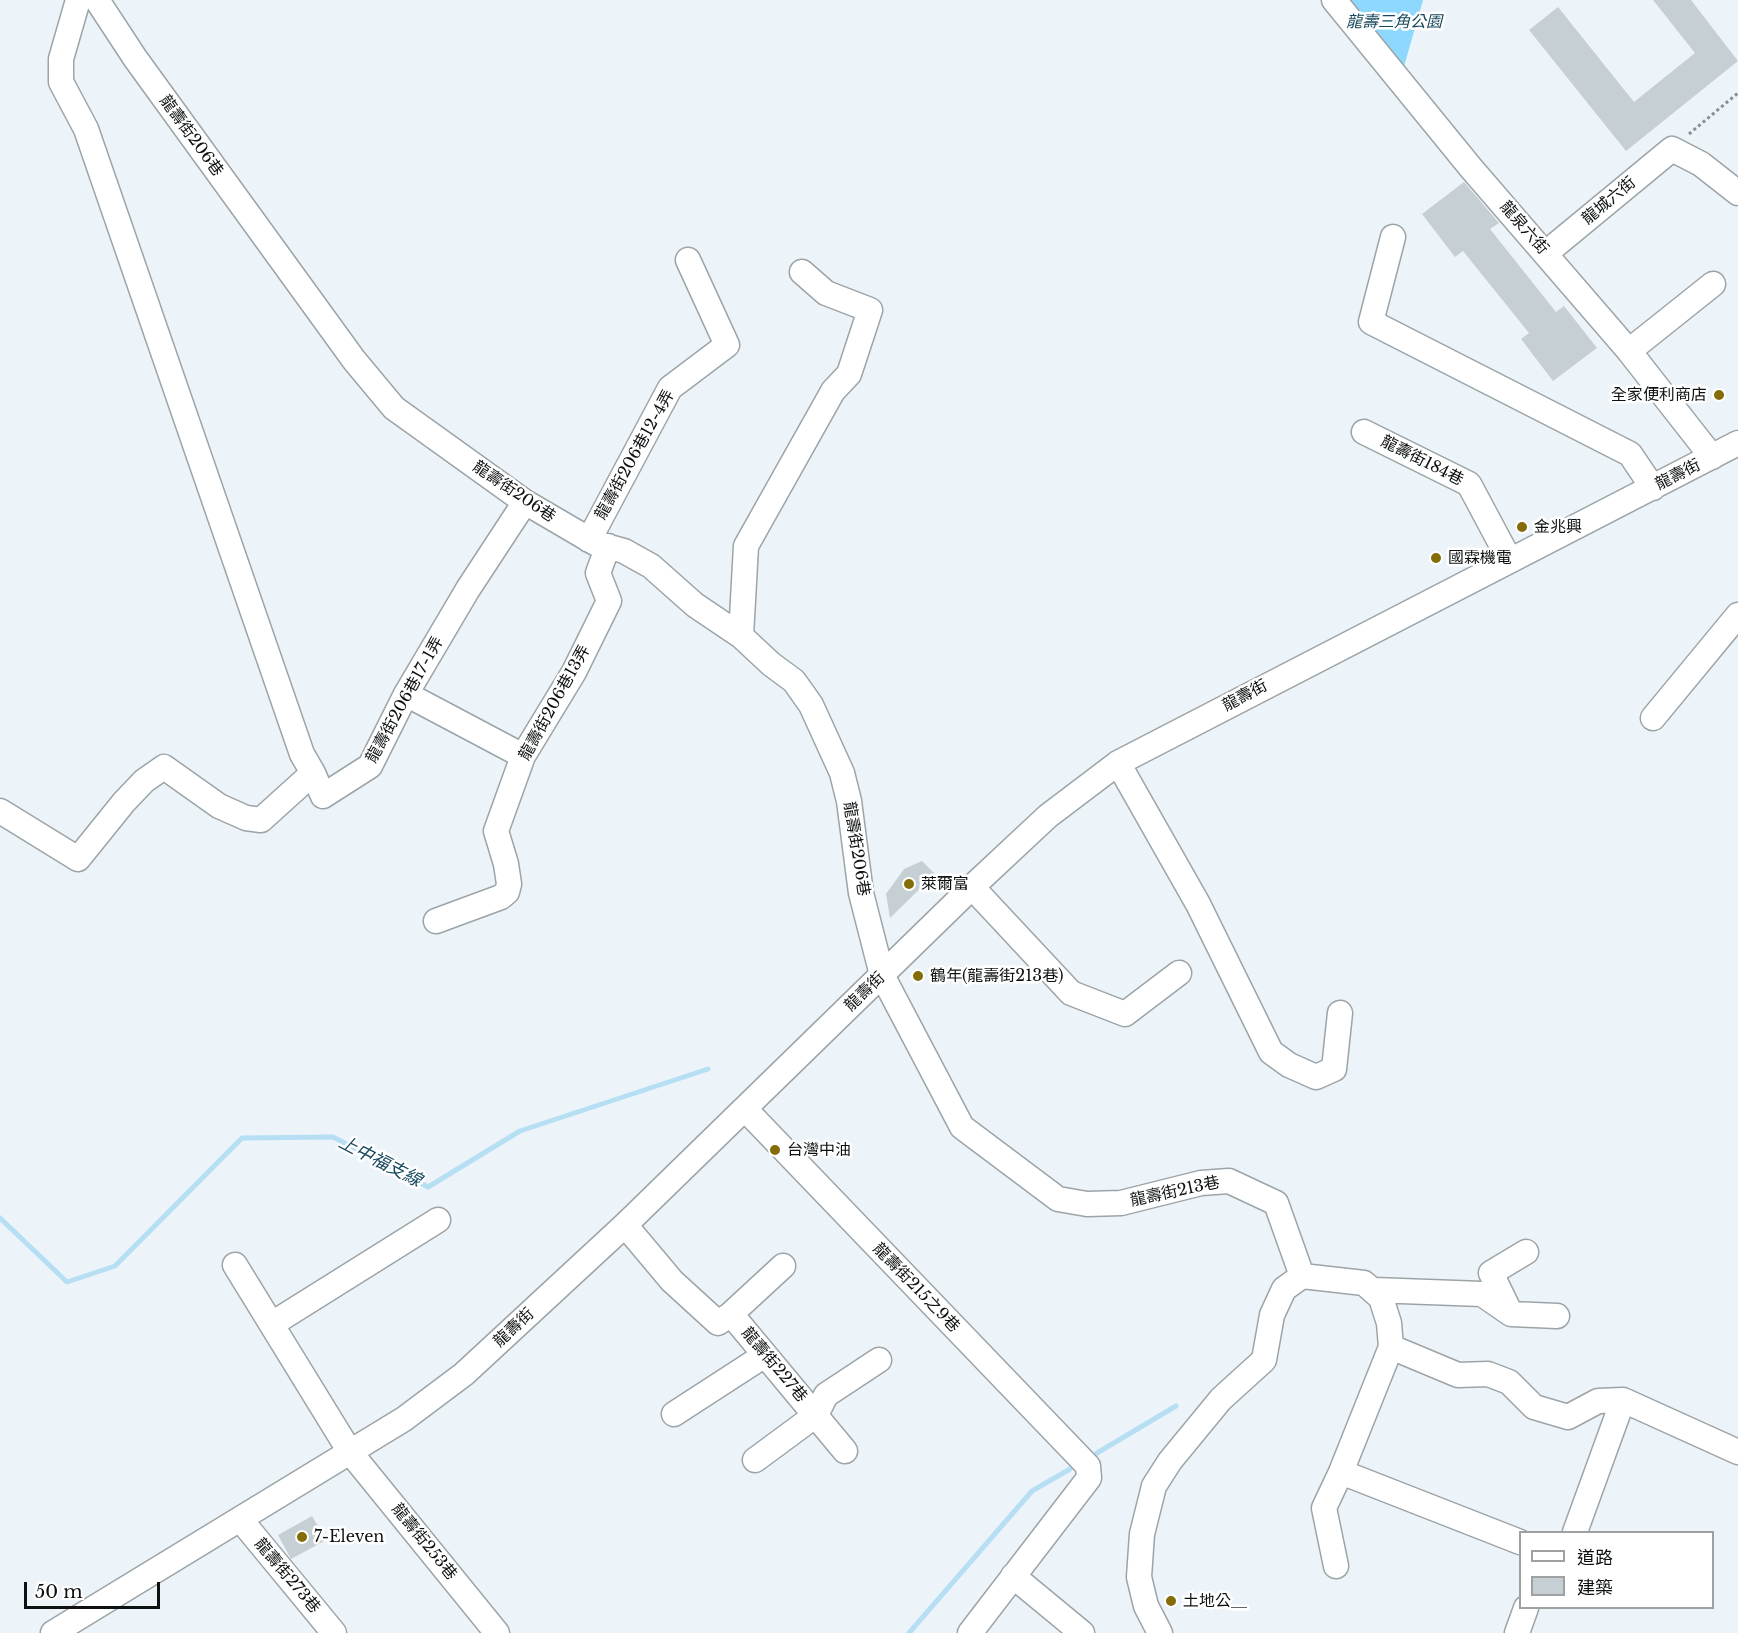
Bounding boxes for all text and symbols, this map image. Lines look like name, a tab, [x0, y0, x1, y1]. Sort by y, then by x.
park label: 龍壽三角公園	[1346, 12, 1442, 32]
street label: 龍壽街206巷	[155, 92, 227, 180]
street label: 龍城六街	[1578, 173, 1640, 229]
street label: 龍泉六街	[1496, 198, 1552, 258]
place label: 全家便利商店	[1611, 385, 1707, 405]
street label: 龍壽街206巷12-4弄	[591, 387, 679, 523]
marker: 全家便利商店	[1712, 388, 1726, 402]
street label: 龍壽街184巷	[1377, 432, 1467, 490]
street label: 龍壽街	[1652, 456, 1704, 494]
street label: 龍壽街206巷	[469, 457, 559, 527]
place label: 金兆興	[1534, 517, 1582, 537]
marker: 金兆興	[1515, 520, 1529, 534]
place label: 國霖機電	[1448, 548, 1512, 568]
marker: 國霖機電	[1429, 551, 1443, 565]
street label: 龍壽街206巷17-1弄	[362, 634, 448, 766]
street label: 龍壽街206巷13弄	[515, 642, 595, 764]
street label: 龍壽街	[1219, 676, 1271, 716]
street label: 龍壽街206巷	[839, 800, 873, 898]
place label: 萊爾富	[921, 874, 969, 894]
marker: 萊爾富	[902, 877, 916, 891]
place label: 鶴年(龍壽街213巷)	[930, 966, 1063, 986]
street label: 龍壽街	[841, 968, 889, 1016]
marker: 鶴年(龍壽街213巷)	[911, 969, 925, 983]
water label: 上中福支線	[335, 1132, 425, 1192]
place label: 台灣中油	[787, 1140, 851, 1160]
marker: 台灣中油	[768, 1143, 782, 1157]
street label: 龍壽街213巷	[1129, 1173, 1221, 1211]
street label: 龍壽街215之9巷	[869, 1239, 963, 1337]
street label: 龍壽街	[490, 1305, 538, 1351]
street label: 龍壽街227巷	[737, 1324, 811, 1406]
street label: 龍壽街253巷	[387, 1500, 461, 1584]
place label: 7-Eleven	[314, 1527, 384, 1547]
marker: 7-Eleven	[295, 1530, 309, 1544]
legend	[1519, 1531, 1714, 1609]
street label: 龍壽街273巷	[250, 1535, 324, 1617]
text: 道路	[1577, 1547, 1613, 1569]
scale bar	[27, 1570, 164, 1608]
text: 建築	[1577, 1577, 1613, 1599]
text: 50 m	[35, 1581, 83, 1603]
place label: 土地公＿	[1183, 1591, 1247, 1611]
marker: 土地公＿	[1164, 1594, 1178, 1608]

